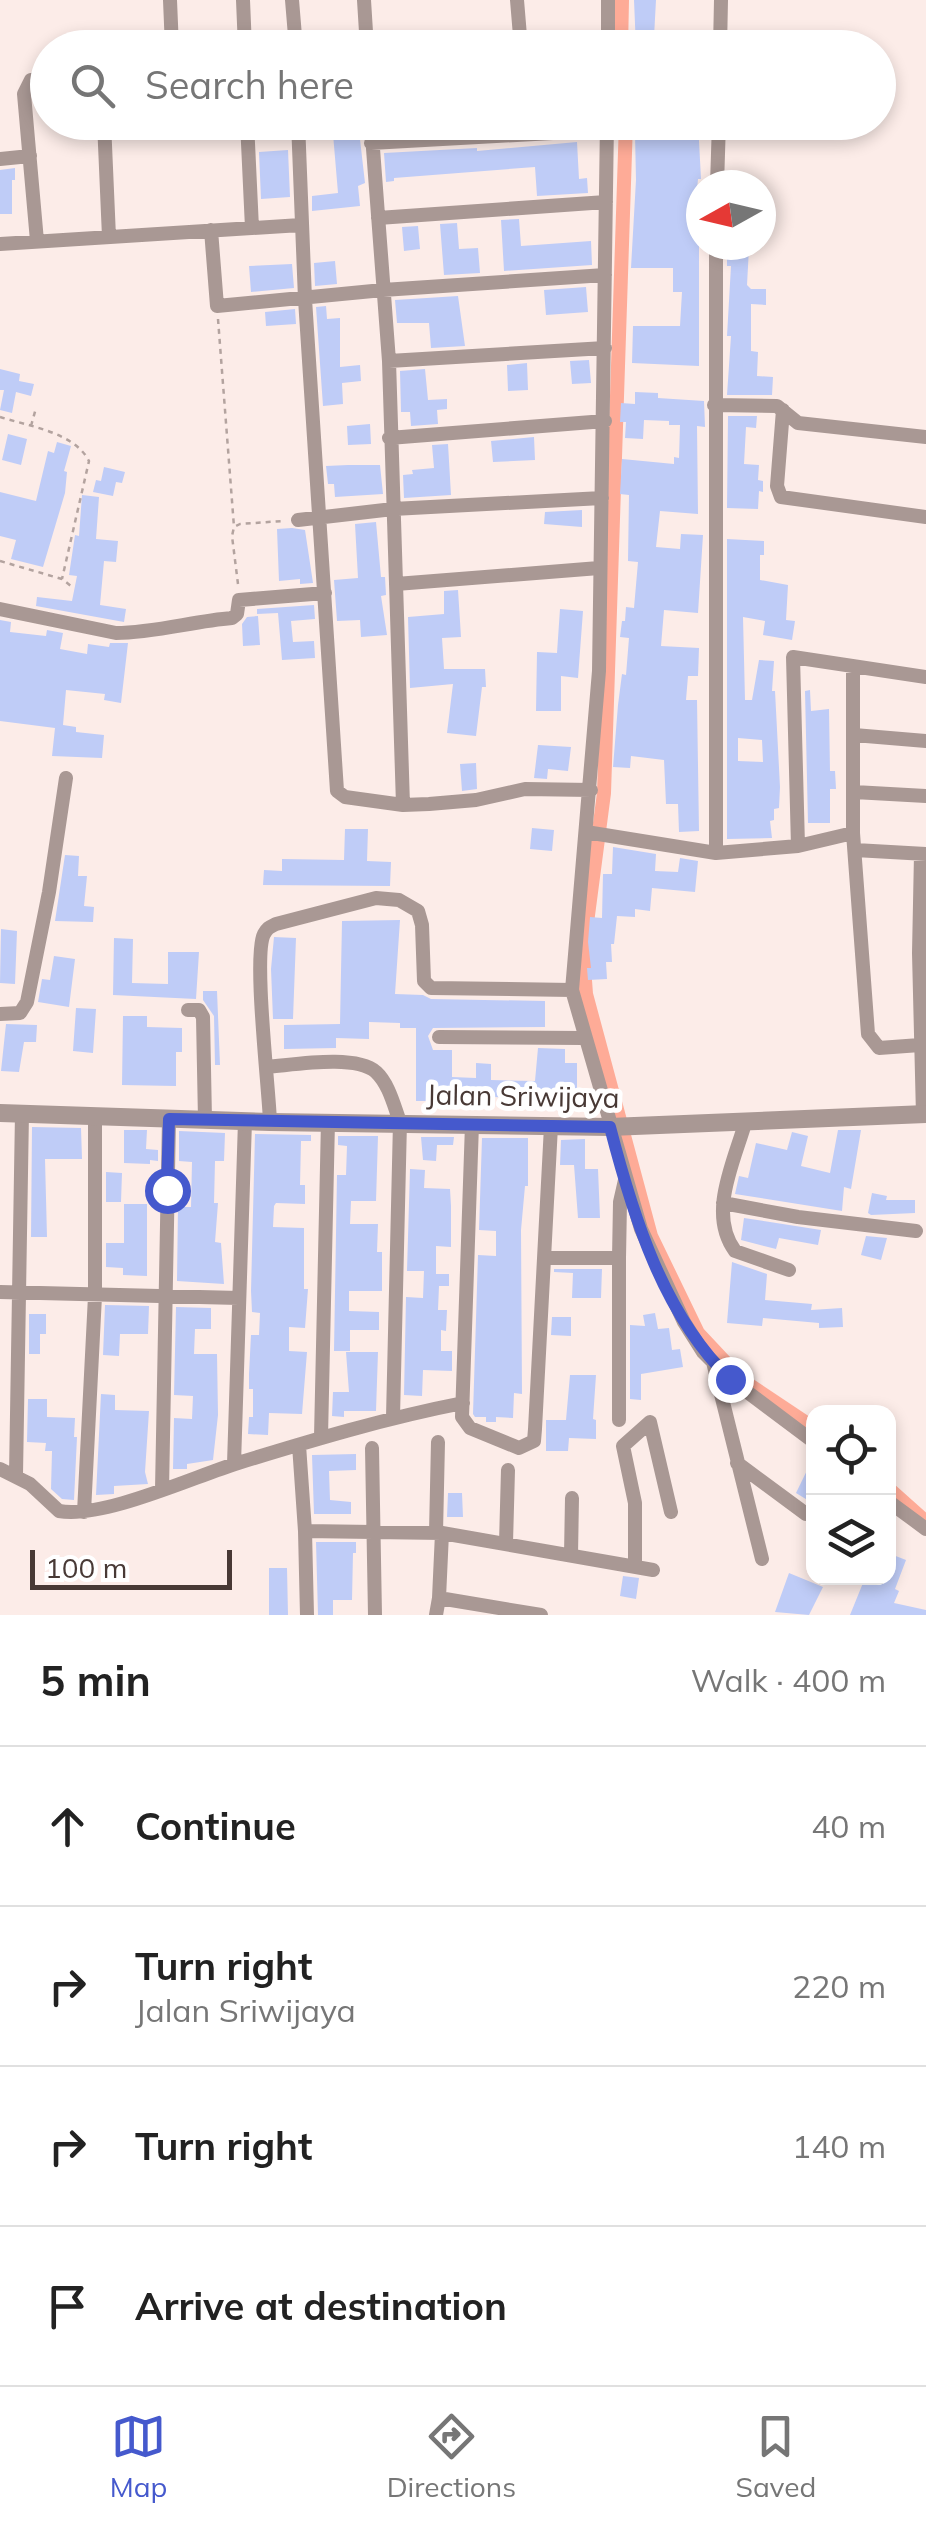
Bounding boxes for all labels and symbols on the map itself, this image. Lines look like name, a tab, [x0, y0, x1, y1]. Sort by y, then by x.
north arrow	[686, 170, 776, 260]
street label: Jalan Sriwijaya	[426, 1076, 620, 1115]
route start	[145, 1168, 191, 1214]
route end	[708, 1357, 754, 1403]
scale bar	[30, 1545, 232, 1590]

